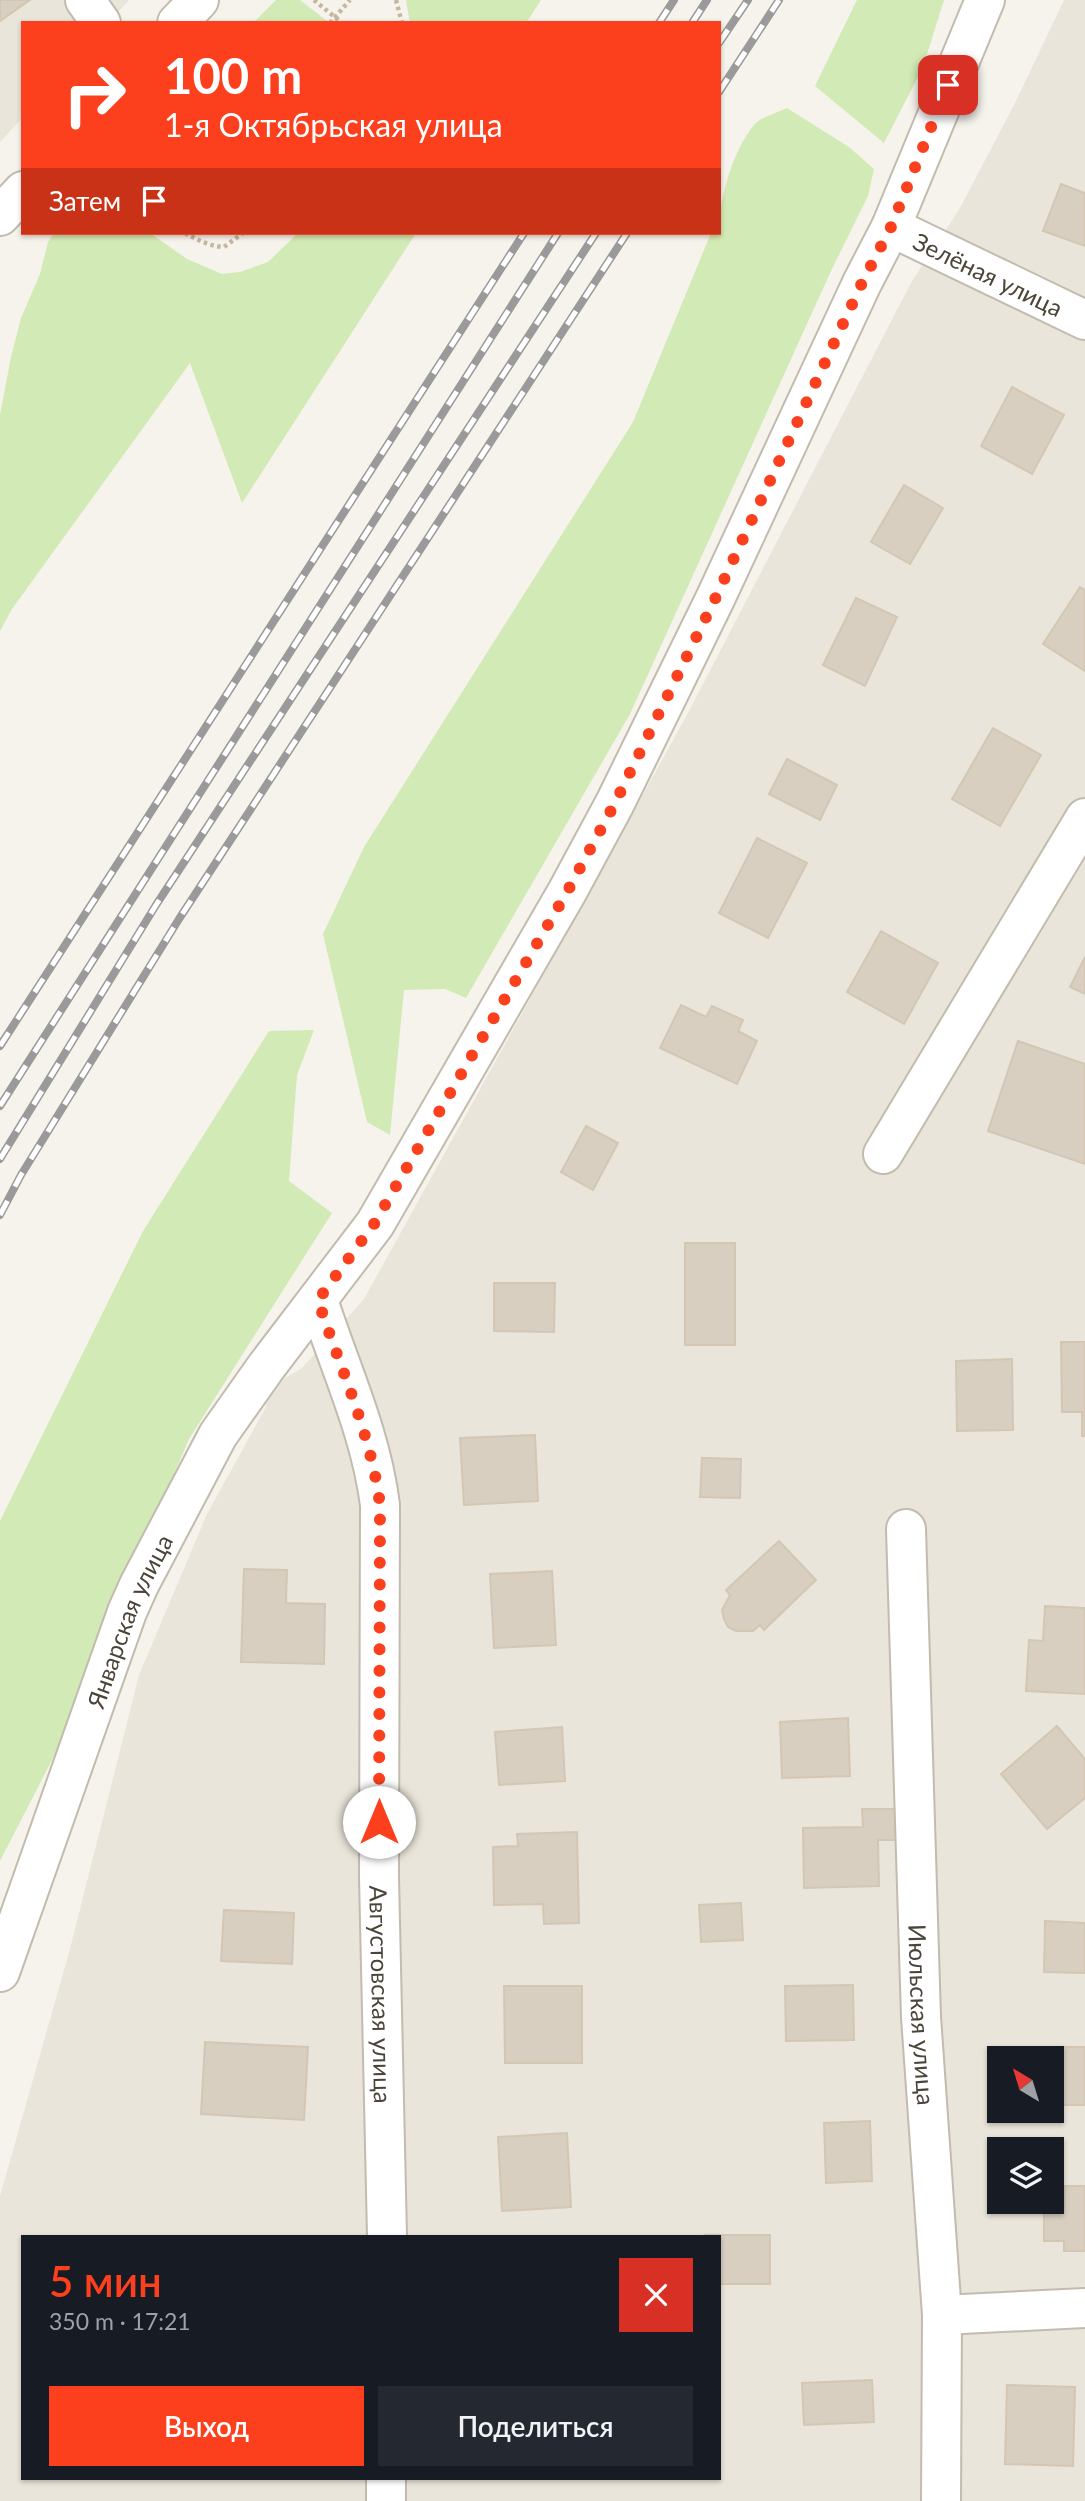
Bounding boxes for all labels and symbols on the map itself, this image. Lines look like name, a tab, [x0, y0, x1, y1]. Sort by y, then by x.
pin	[918, 55, 978, 115]
street label: Зелёная улица	[909, 226, 1068, 322]
street label: Январская улица	[79, 1529, 178, 1713]
position arrow	[342, 1785, 416, 1859]
street label: Августовская улица	[365, 1885, 399, 2104]
street label: Июльская улица	[904, 1924, 942, 2106]
north arrow	[987, 2046, 1064, 2123]

